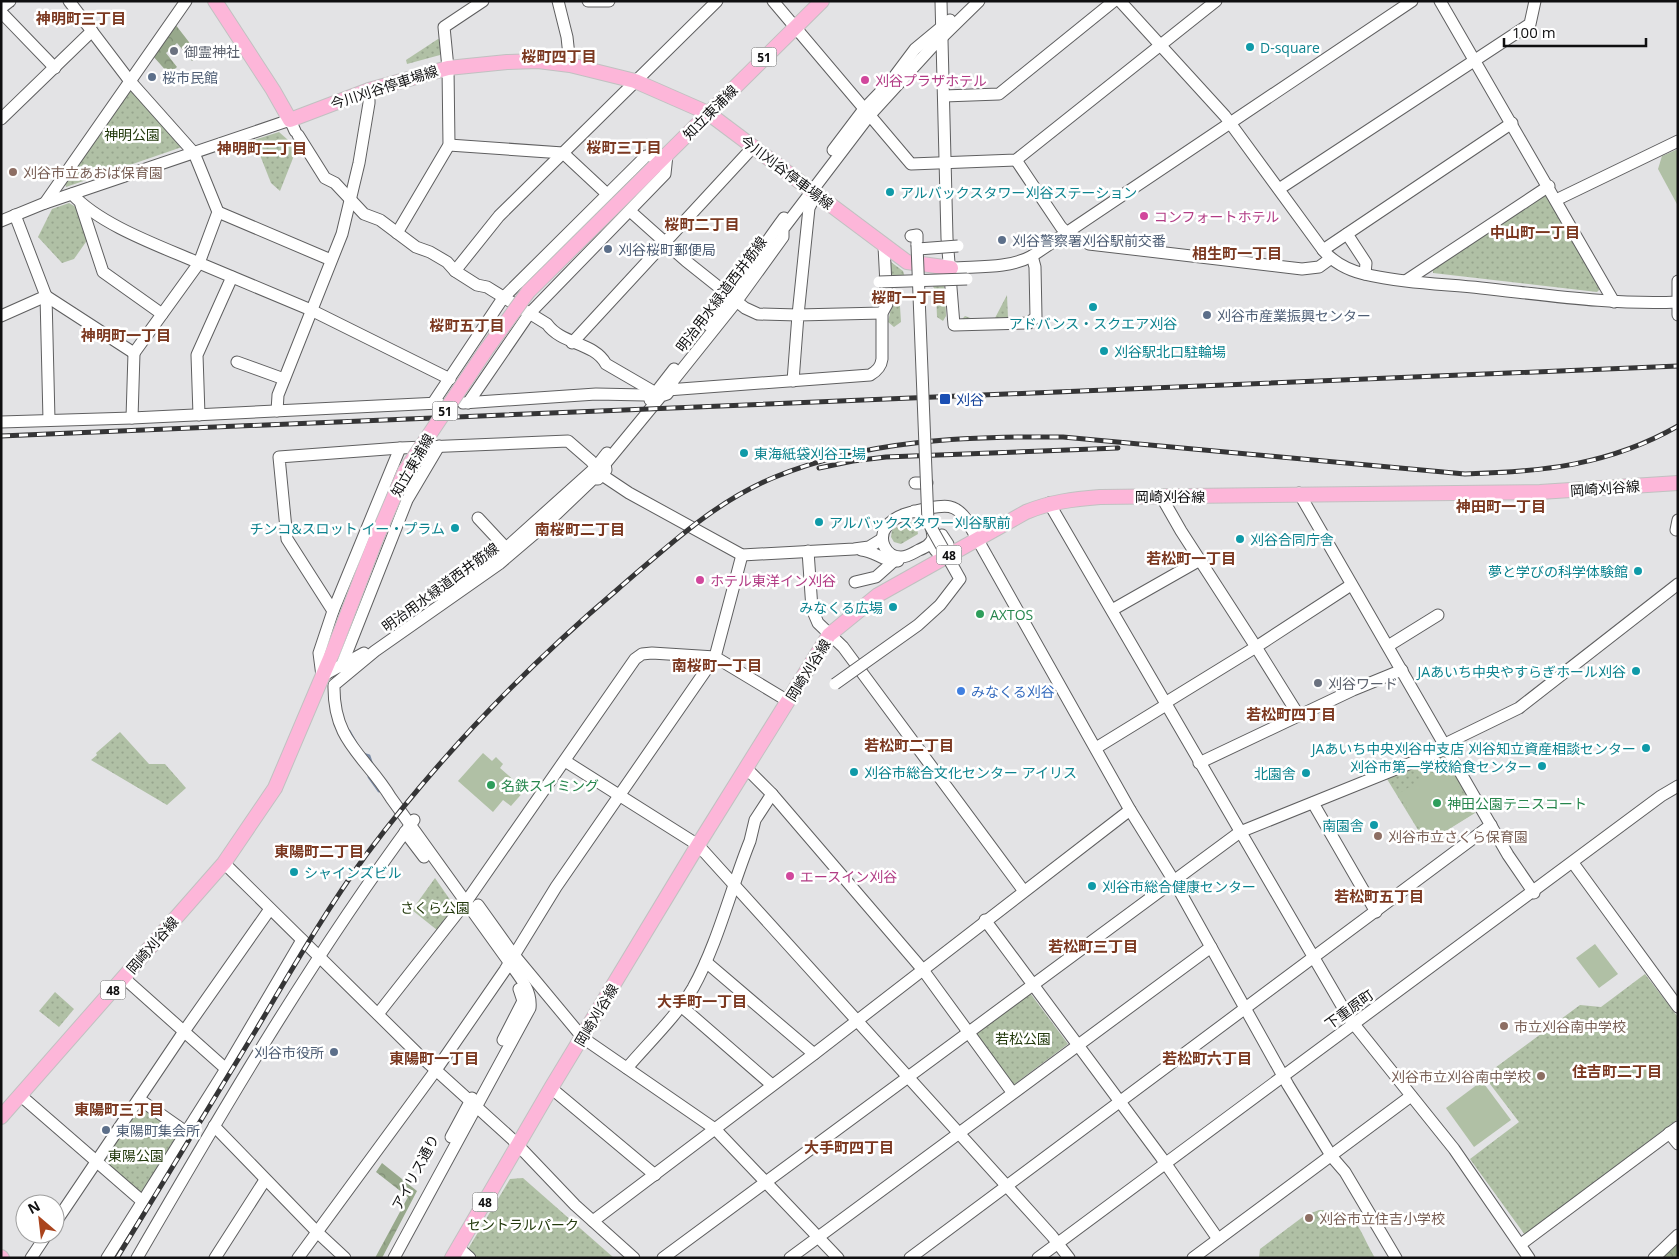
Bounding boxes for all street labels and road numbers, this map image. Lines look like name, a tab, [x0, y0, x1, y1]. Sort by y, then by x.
road number: 51	[752, 48, 776, 66]
street label: 今川刈谷停車場線	[328, 61, 440, 113]
street label: 知立東浦線	[679, 81, 741, 143]
street label: 今川刈谷停車場線	[737, 131, 837, 213]
street label: 明治用水緑道西井筋線	[671, 232, 771, 356]
road number: 51	[432, 402, 458, 421]
street label: 知立東浦線	[386, 430, 438, 500]
street label: 岡崎刈谷線	[1569, 476, 1641, 500]
street label: 岡崎刈谷線	[1135, 487, 1205, 506]
street label: 明治用水緑道西井筋線	[378, 538, 502, 636]
road number: 48	[936, 546, 962, 564]
street label: 岡崎刈谷線	[781, 635, 835, 705]
street label: 岡崎刈谷線	[122, 912, 182, 978]
road number: 48	[100, 980, 126, 1000]
street label: 岡崎刈谷線	[570, 980, 622, 1050]
street label: 下重原町	[1321, 985, 1377, 1033]
street label: アイリス通り	[387, 1131, 443, 1213]
road number: 48	[472, 1192, 498, 1212]

